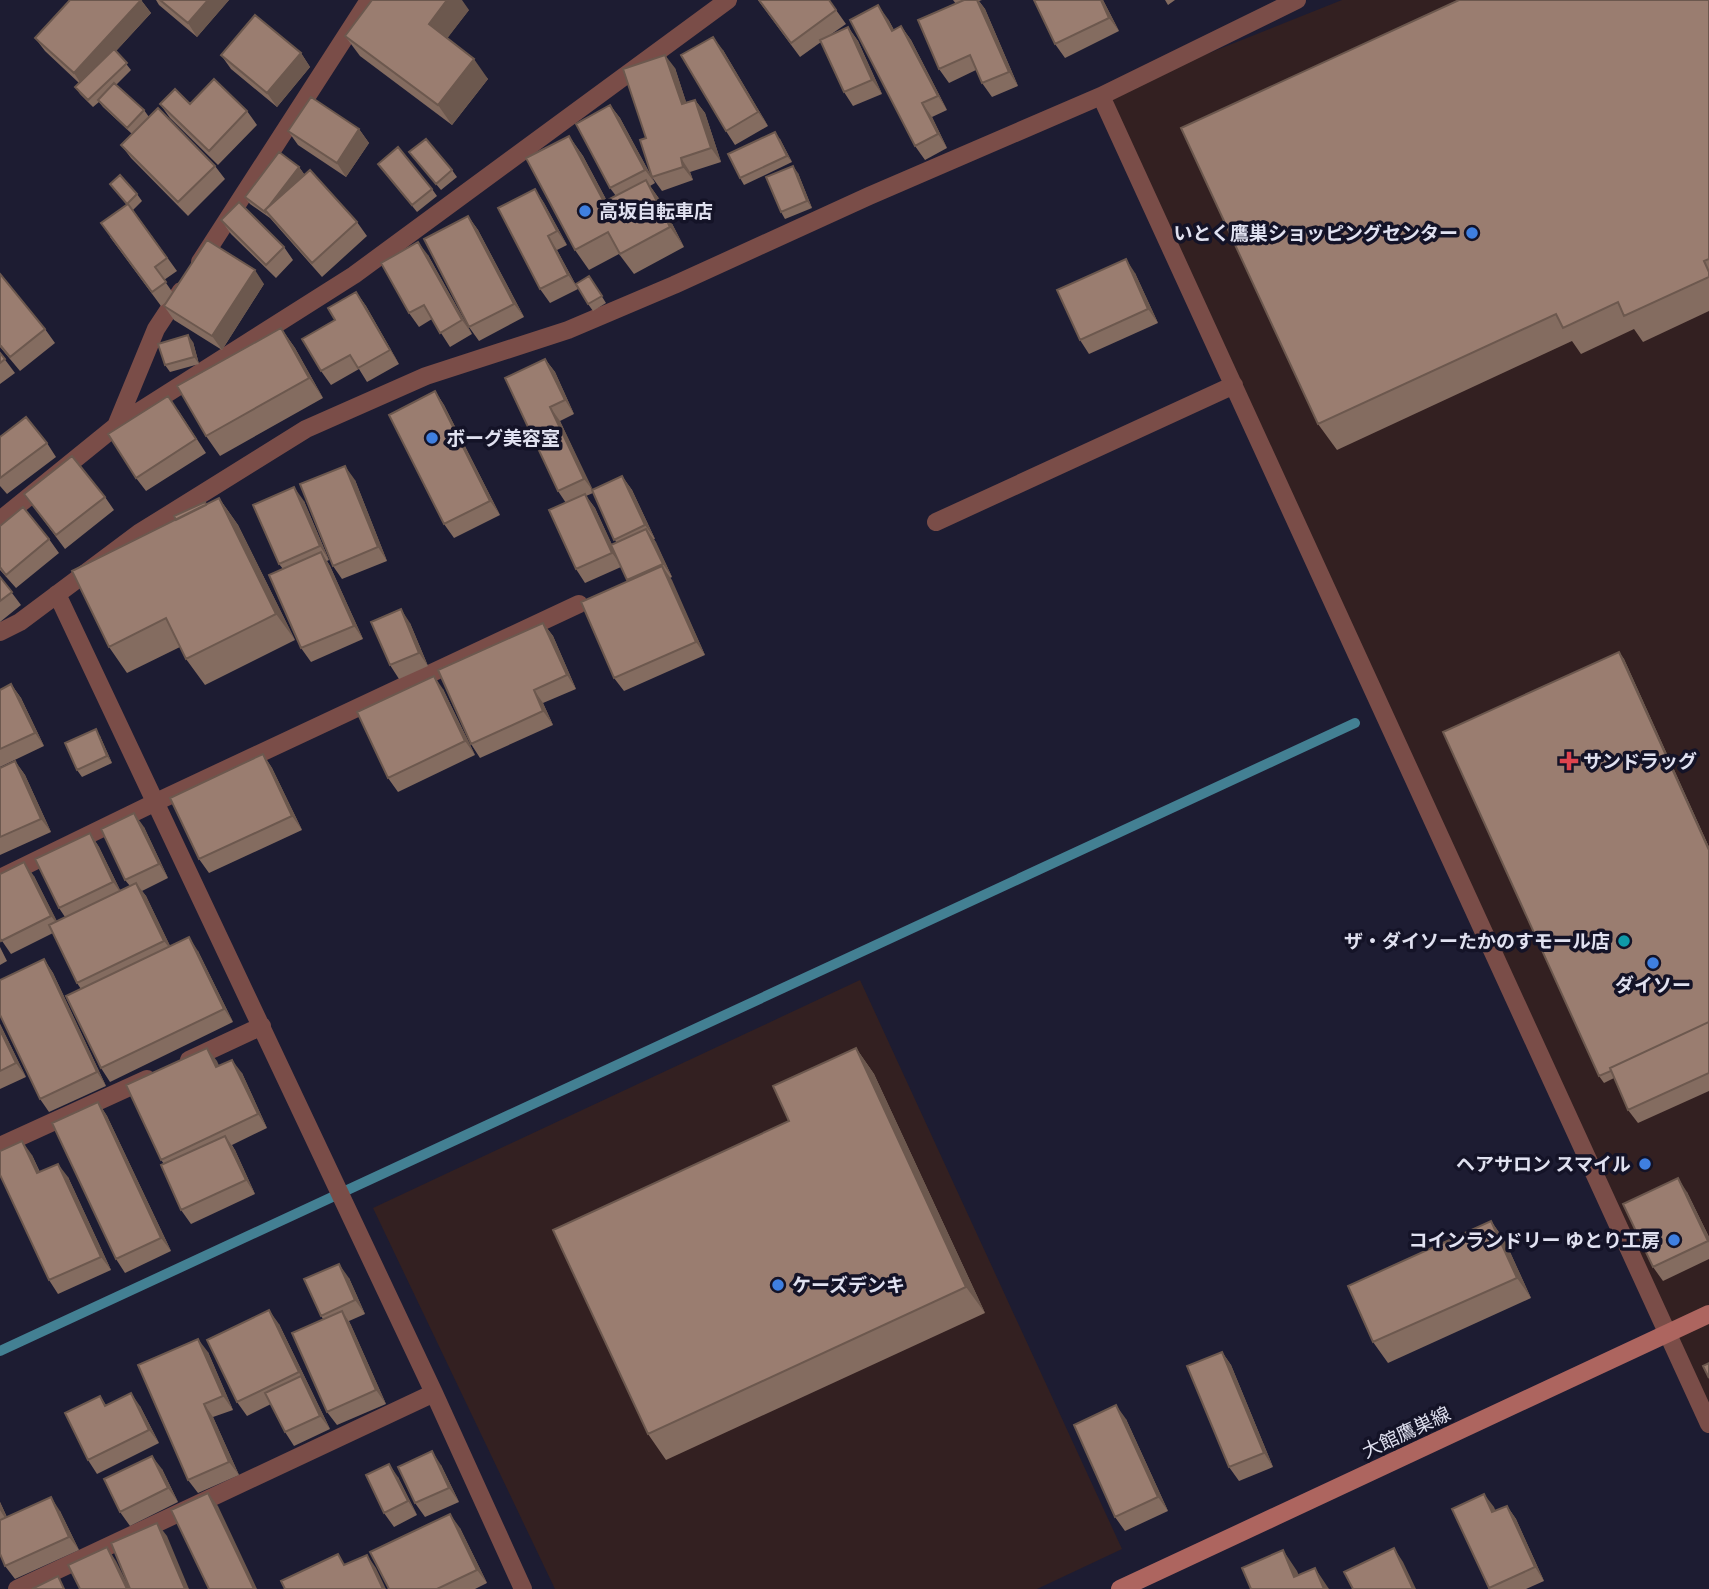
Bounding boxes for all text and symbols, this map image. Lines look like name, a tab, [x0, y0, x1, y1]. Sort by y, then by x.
place label: 高坂自転車店	[599, 199, 713, 223]
marker: 高坂自転車店	[577, 203, 593, 219]
place label: いとく鷹巣ショッピングセンター	[1174, 221, 1458, 245]
marker: いとく鷹巣ショッピングセンター	[1464, 225, 1480, 241]
place label: ボーグ美容室	[446, 426, 560, 450]
marker: ボーグ美容室	[424, 430, 440, 446]
place label: サンドラッグ	[1583, 749, 1697, 773]
marker: サンドラッグ	[1561, 753, 1577, 769]
place label: ザ・ダイソーたかのすモール店	[1344, 929, 1610, 953]
marker: ザ・ダイソーたかのすモール店	[1616, 933, 1632, 949]
marker: ダイソー	[1645, 955, 1661, 971]
place label: ダイソー	[1615, 973, 1691, 997]
place label: ヘアサロン スマイル	[1456, 1152, 1631, 1176]
marker: ヘアサロン スマイル	[1637, 1156, 1653, 1172]
place label: コインランドリー ゆとり工房	[1409, 1228, 1660, 1252]
marker: コインランドリー ゆとり工房	[1666, 1232, 1682, 1248]
place label: ケーズデンキ	[792, 1273, 905, 1297]
marker: ケーズデンキ	[770, 1277, 786, 1293]
street label: 大館鷹巣線	[1358, 1401, 1454, 1463]

